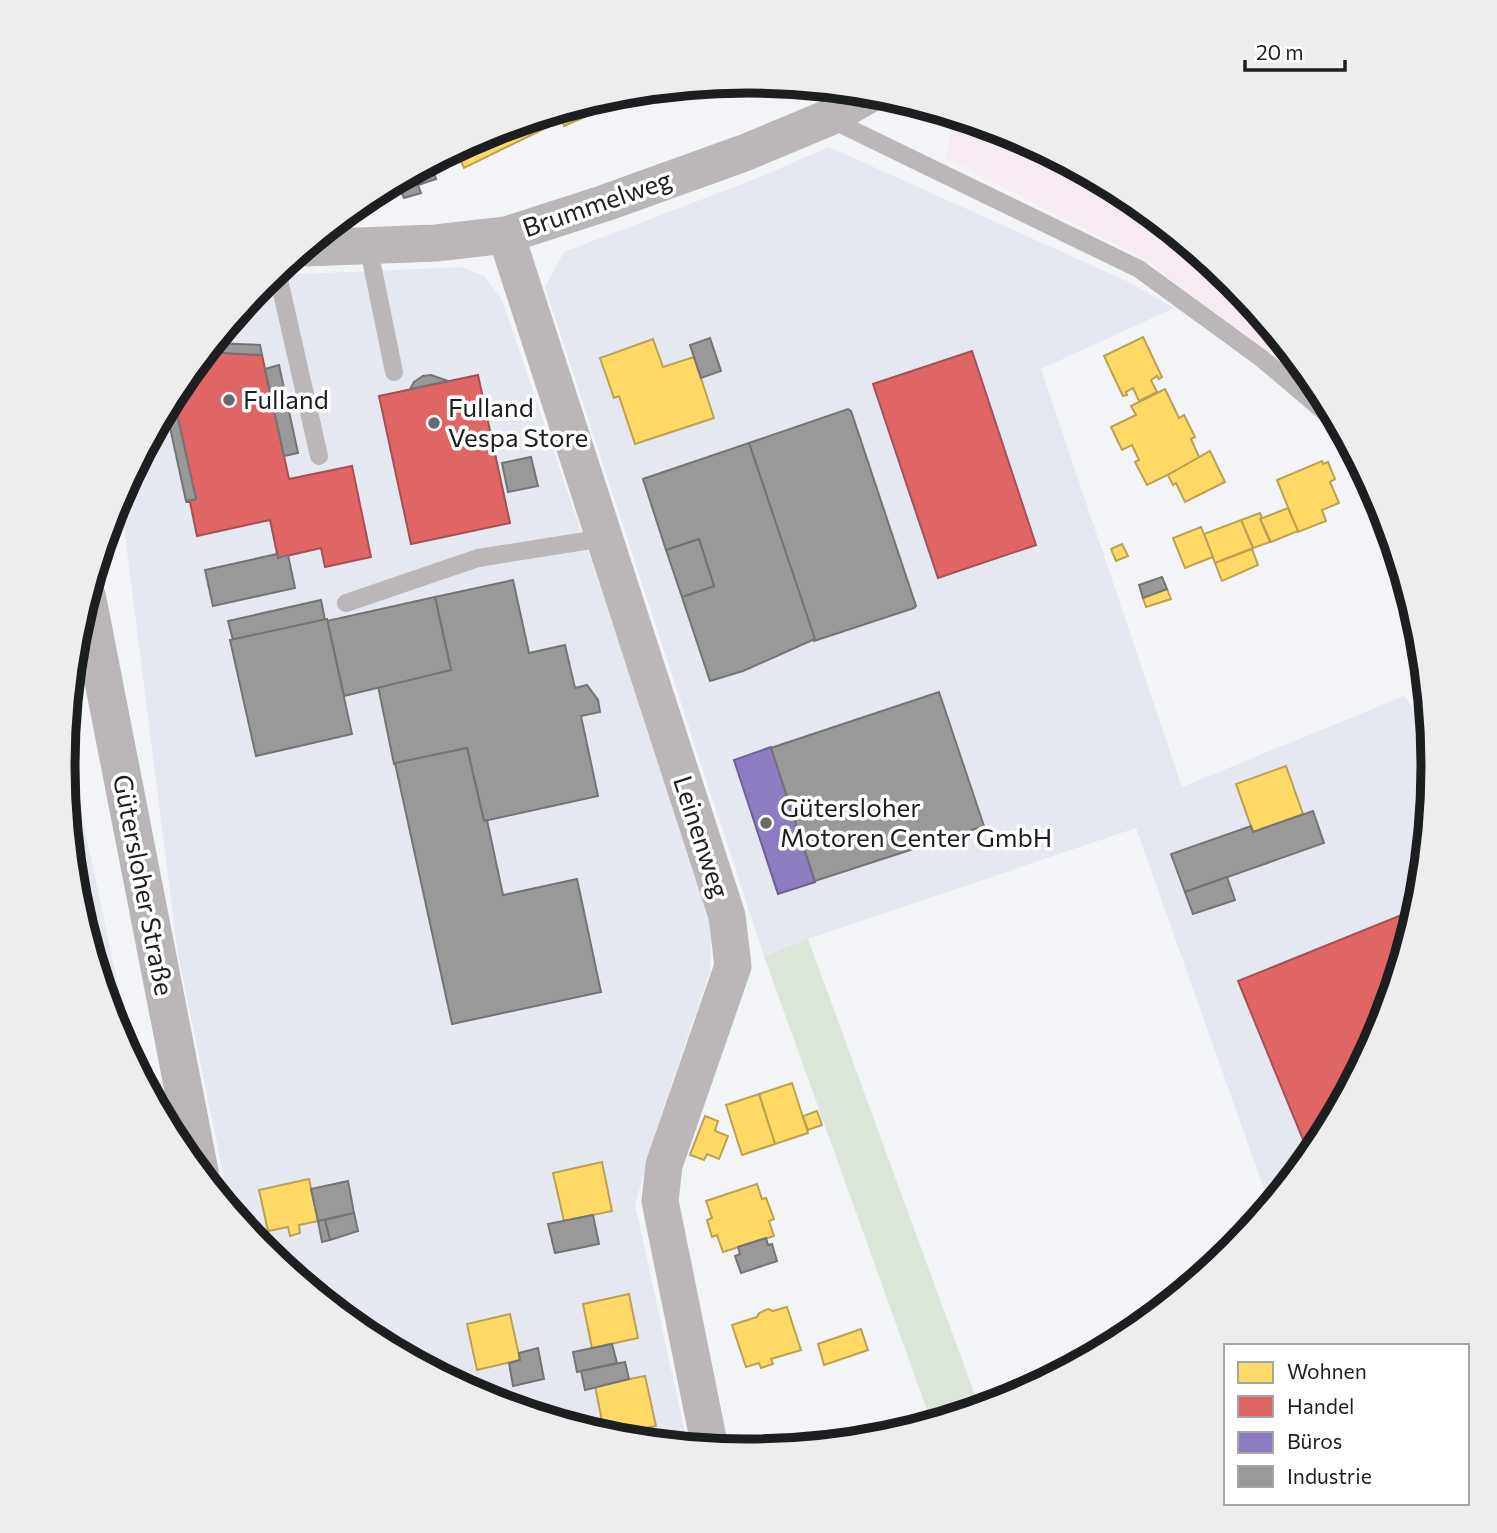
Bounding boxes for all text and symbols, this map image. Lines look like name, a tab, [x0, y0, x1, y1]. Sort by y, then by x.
scale bar	[1245, 28, 1345, 72]
text: 20 m	[1256, 39, 1304, 64]
street label: Brummelweg	[518, 163, 675, 243]
place label: Fulland	[243, 383, 329, 414]
place label: Fulland Vespa Store	[448, 391, 588, 452]
marker: Fulland	[221, 392, 237, 408]
marker: Fulland Vespa Store	[426, 415, 442, 431]
street label: Gütersloher Straße	[108, 772, 181, 998]
street label: Leinenweg	[668, 772, 737, 902]
place label: Gütersloher Motoren Center GmbH	[780, 791, 1052, 852]
marker: Gütersloher Motoren Center GmbH	[758, 815, 774, 831]
legend	[1224, 1344, 1469, 1505]
text: Wohnen	[1287, 1358, 1367, 1383]
text: Handel	[1287, 1393, 1354, 1418]
text: Büros	[1287, 1428, 1342, 1453]
text: Industrie	[1287, 1463, 1372, 1488]

